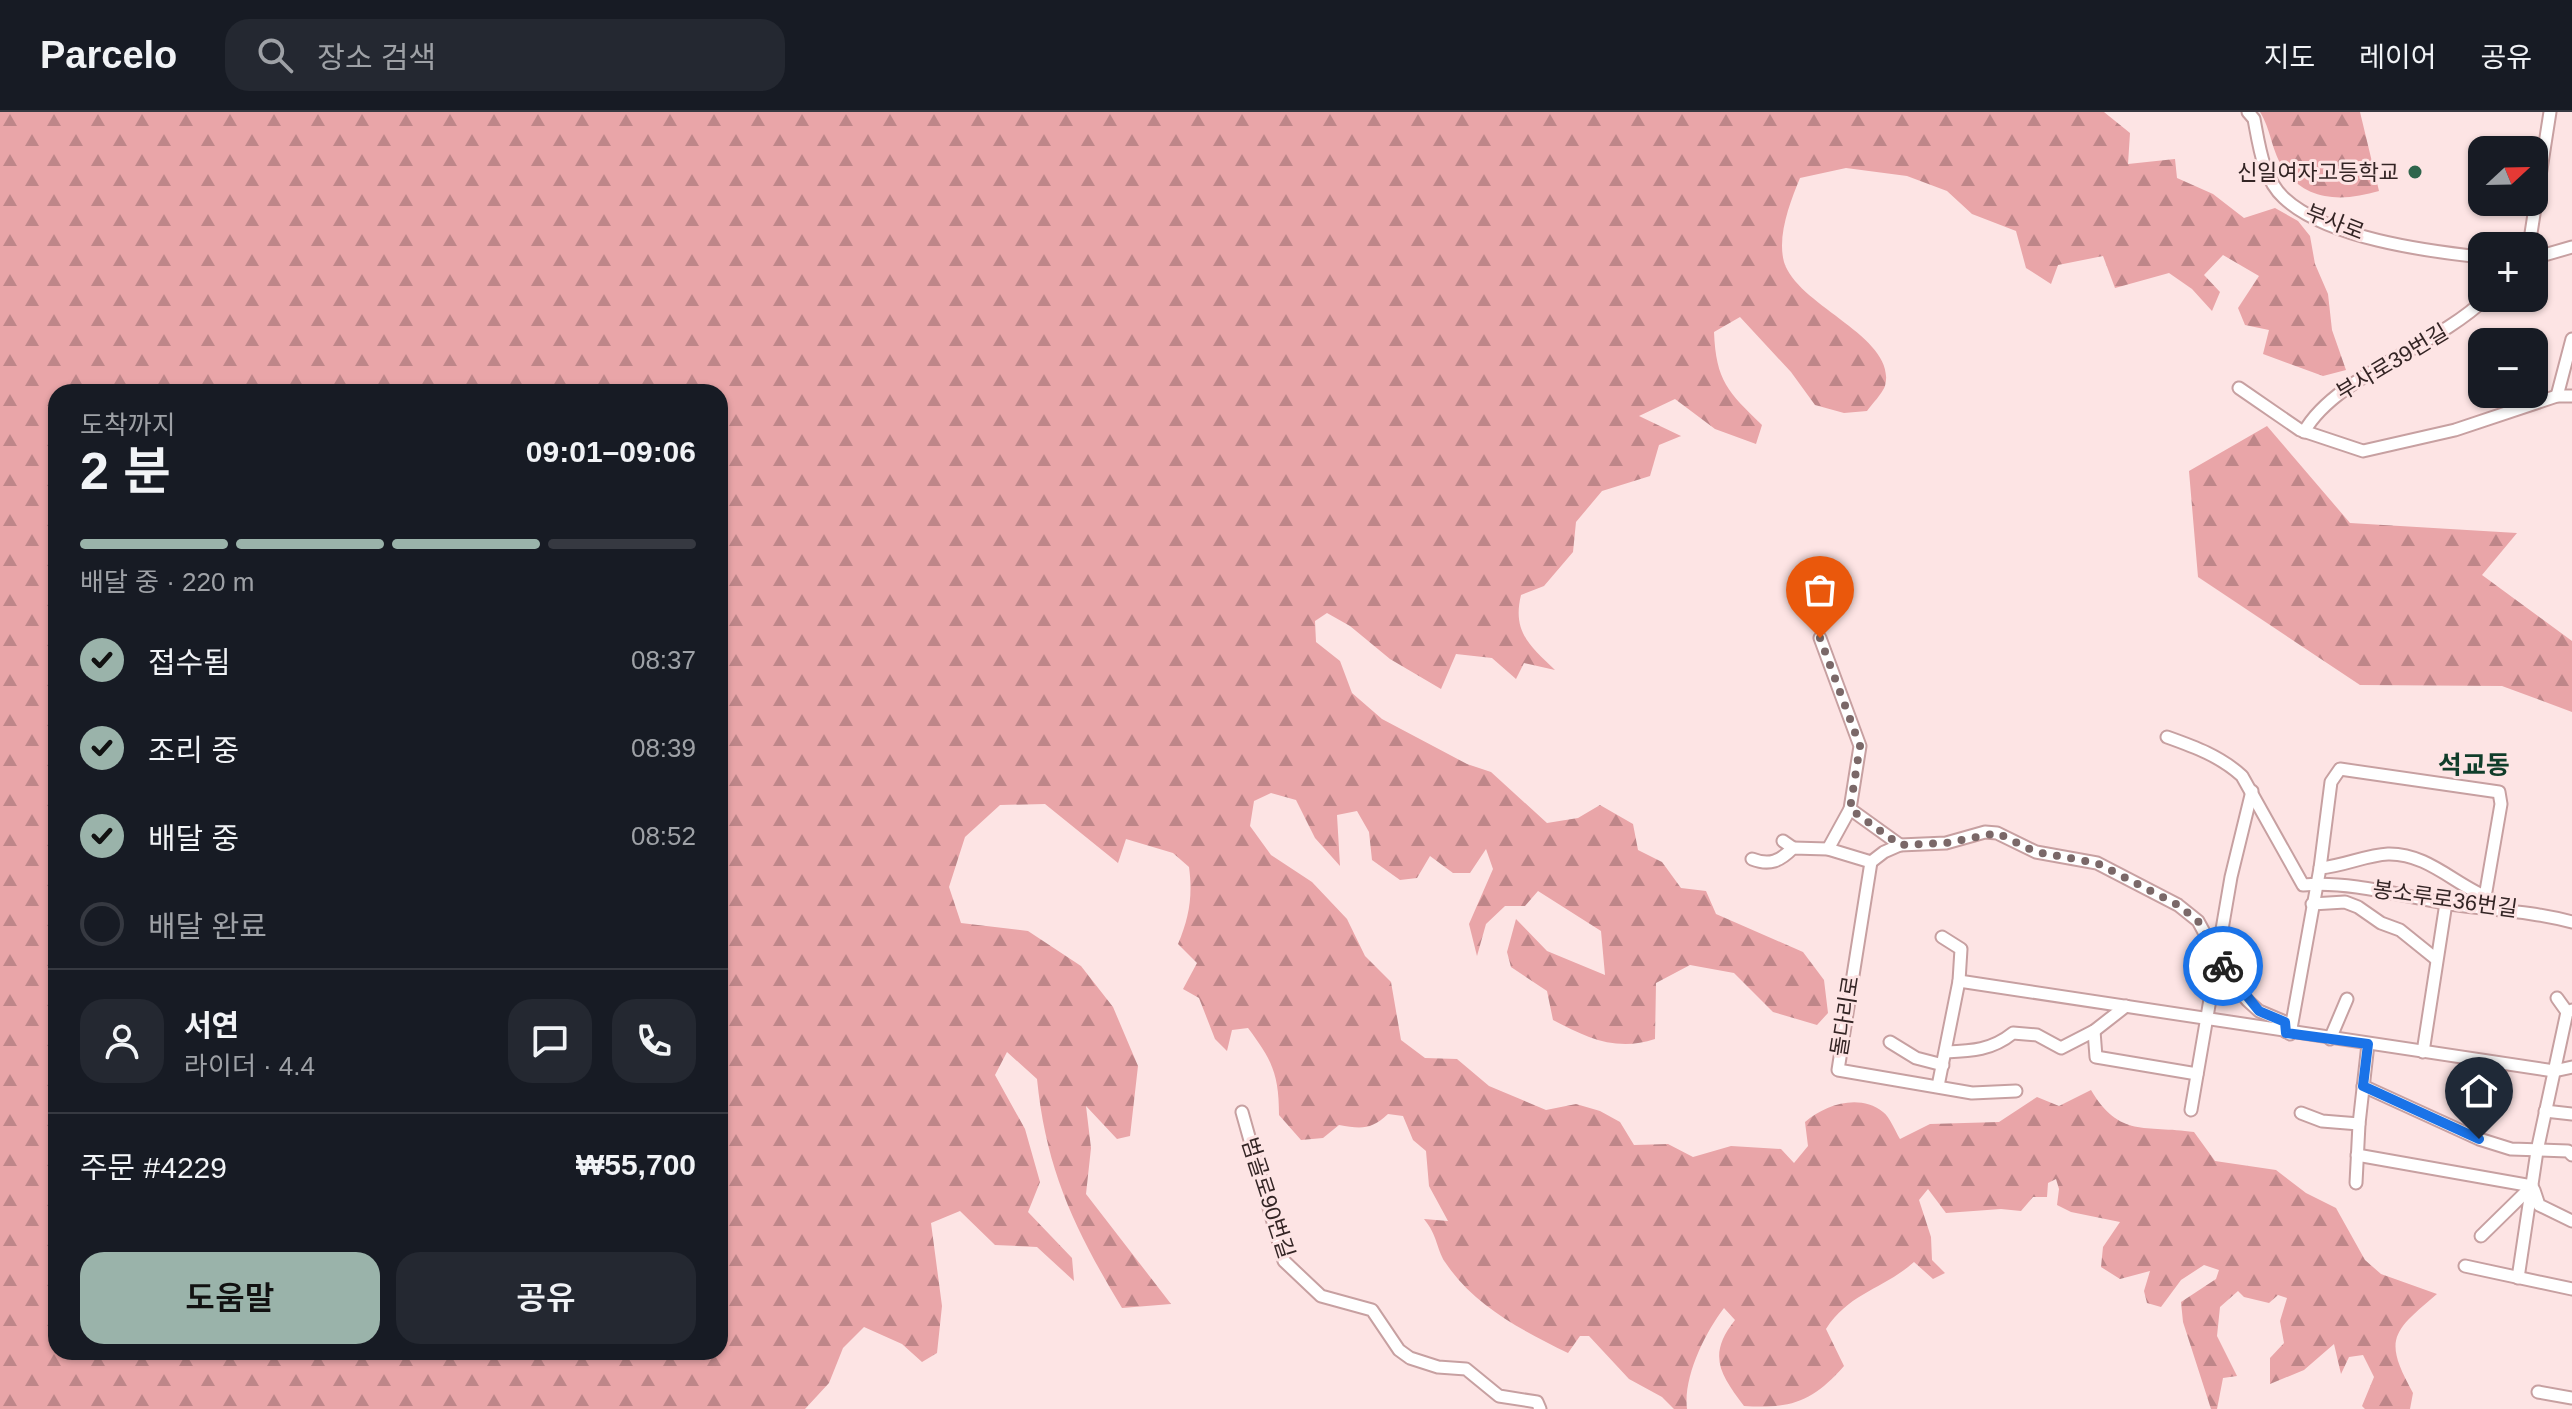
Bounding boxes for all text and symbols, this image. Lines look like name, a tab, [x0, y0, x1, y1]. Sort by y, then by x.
search box	[225, 19, 785, 91]
icon: search	[253, 33, 297, 77]
text: Parcelo	[40, 34, 177, 76]
text: 장소 검색	[317, 41, 436, 74]
text: 지도	[2264, 42, 2315, 73]
text: 레이어	[2359, 42, 2436, 73]
text: 공유	[2480, 42, 2532, 73]
north arrow	[2468, 136, 2548, 216]
map controls	[2468, 136, 2548, 408]
place label: 신일여자고등학교	[2237, 160, 2399, 185]
marker: 신일여자고등학교	[2406, 163, 2424, 181]
street label: 부사로	[2302, 199, 2368, 245]
button: +	[2468, 232, 2548, 312]
street label: 부사로39번길	[2332, 319, 2452, 405]
button: −	[2468, 328, 2548, 408]
text: 도착까지	[80, 410, 176, 440]
text: 09:01–09:06	[526, 435, 696, 468]
text: 2 분	[80, 442, 171, 500]
pin	[1786, 556, 1854, 638]
text: 배달 중 · 220 m	[80, 567, 254, 597]
icon: bag	[1798, 568, 1842, 612]
icon: check	[80, 638, 124, 682]
text: 08:37	[631, 645, 696, 675]
text: 접수됨	[148, 646, 231, 679]
icon: check	[80, 726, 124, 770]
text: 08:39	[631, 733, 696, 763]
text: 조리 중	[148, 734, 239, 767]
district label: 석교동	[2438, 750, 2510, 780]
icon: check	[80, 814, 124, 858]
text: 08:52	[631, 821, 696, 851]
text: 배달 중	[148, 822, 239, 855]
street label: 봉소루로36번길	[2371, 876, 2519, 922]
text: 배달 완료	[148, 910, 267, 943]
courier	[2183, 926, 2263, 1006]
icon: bike	[2201, 944, 2245, 988]
street label: 돌다리로	[1826, 974, 1864, 1058]
button: person	[80, 999, 164, 1083]
button: chat	[508, 999, 592, 1083]
button: phone	[612, 999, 696, 1083]
text: 서연	[184, 1009, 239, 1042]
text: 라이더 · 4.4	[184, 1051, 315, 1081]
pin	[2445, 1057, 2513, 1139]
icon: home	[2457, 1069, 2501, 1113]
street label: 범골로90번길	[1237, 1134, 1299, 1262]
text: ₩55,700	[576, 1148, 696, 1181]
text: 주문 #4229	[80, 1151, 227, 1184]
button: 도움말	[80, 1252, 380, 1344]
button: 공유	[396, 1252, 696, 1344]

